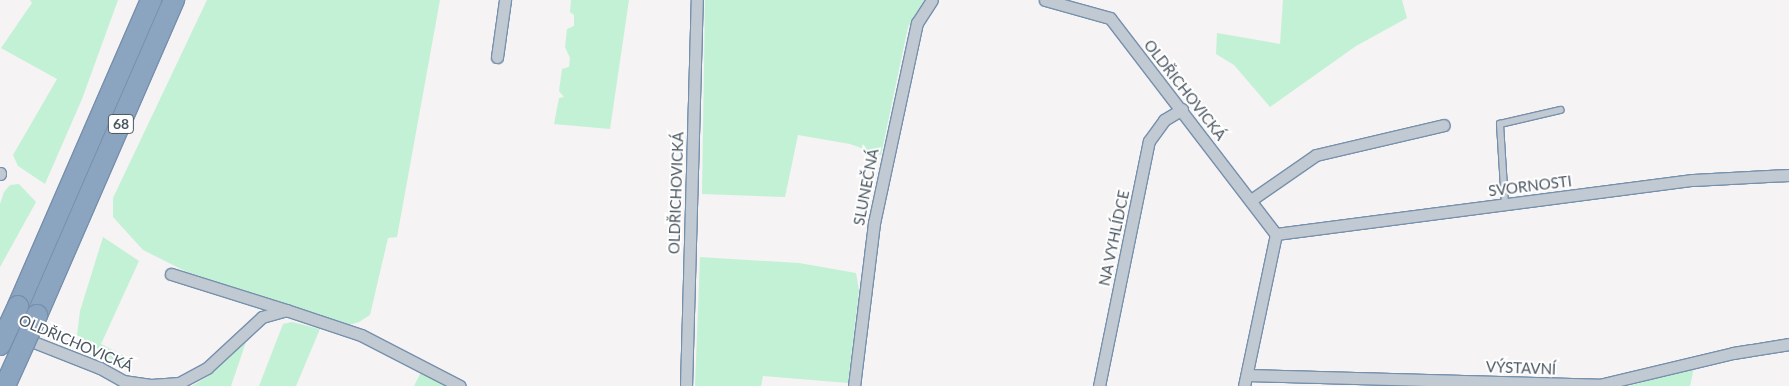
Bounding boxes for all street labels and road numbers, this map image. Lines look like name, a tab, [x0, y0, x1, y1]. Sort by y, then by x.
street label: OLDŘICHOVICKÁ	[1140, 36, 1230, 144]
road number: 68	[107, 112, 135, 136]
street label: OLDŘICHOVICKÁ	[665, 132, 687, 254]
street label: SLUNEČNÁ	[850, 147, 882, 227]
street label: SVORNOSTI	[1487, 172, 1573, 200]
street label: NA VYHLÍDCE	[1095, 188, 1133, 288]
street label: OLDŘICHOVICKÁ	[16, 311, 136, 375]
street label: VÝSTAVNÍ	[1486, 358, 1556, 378]

